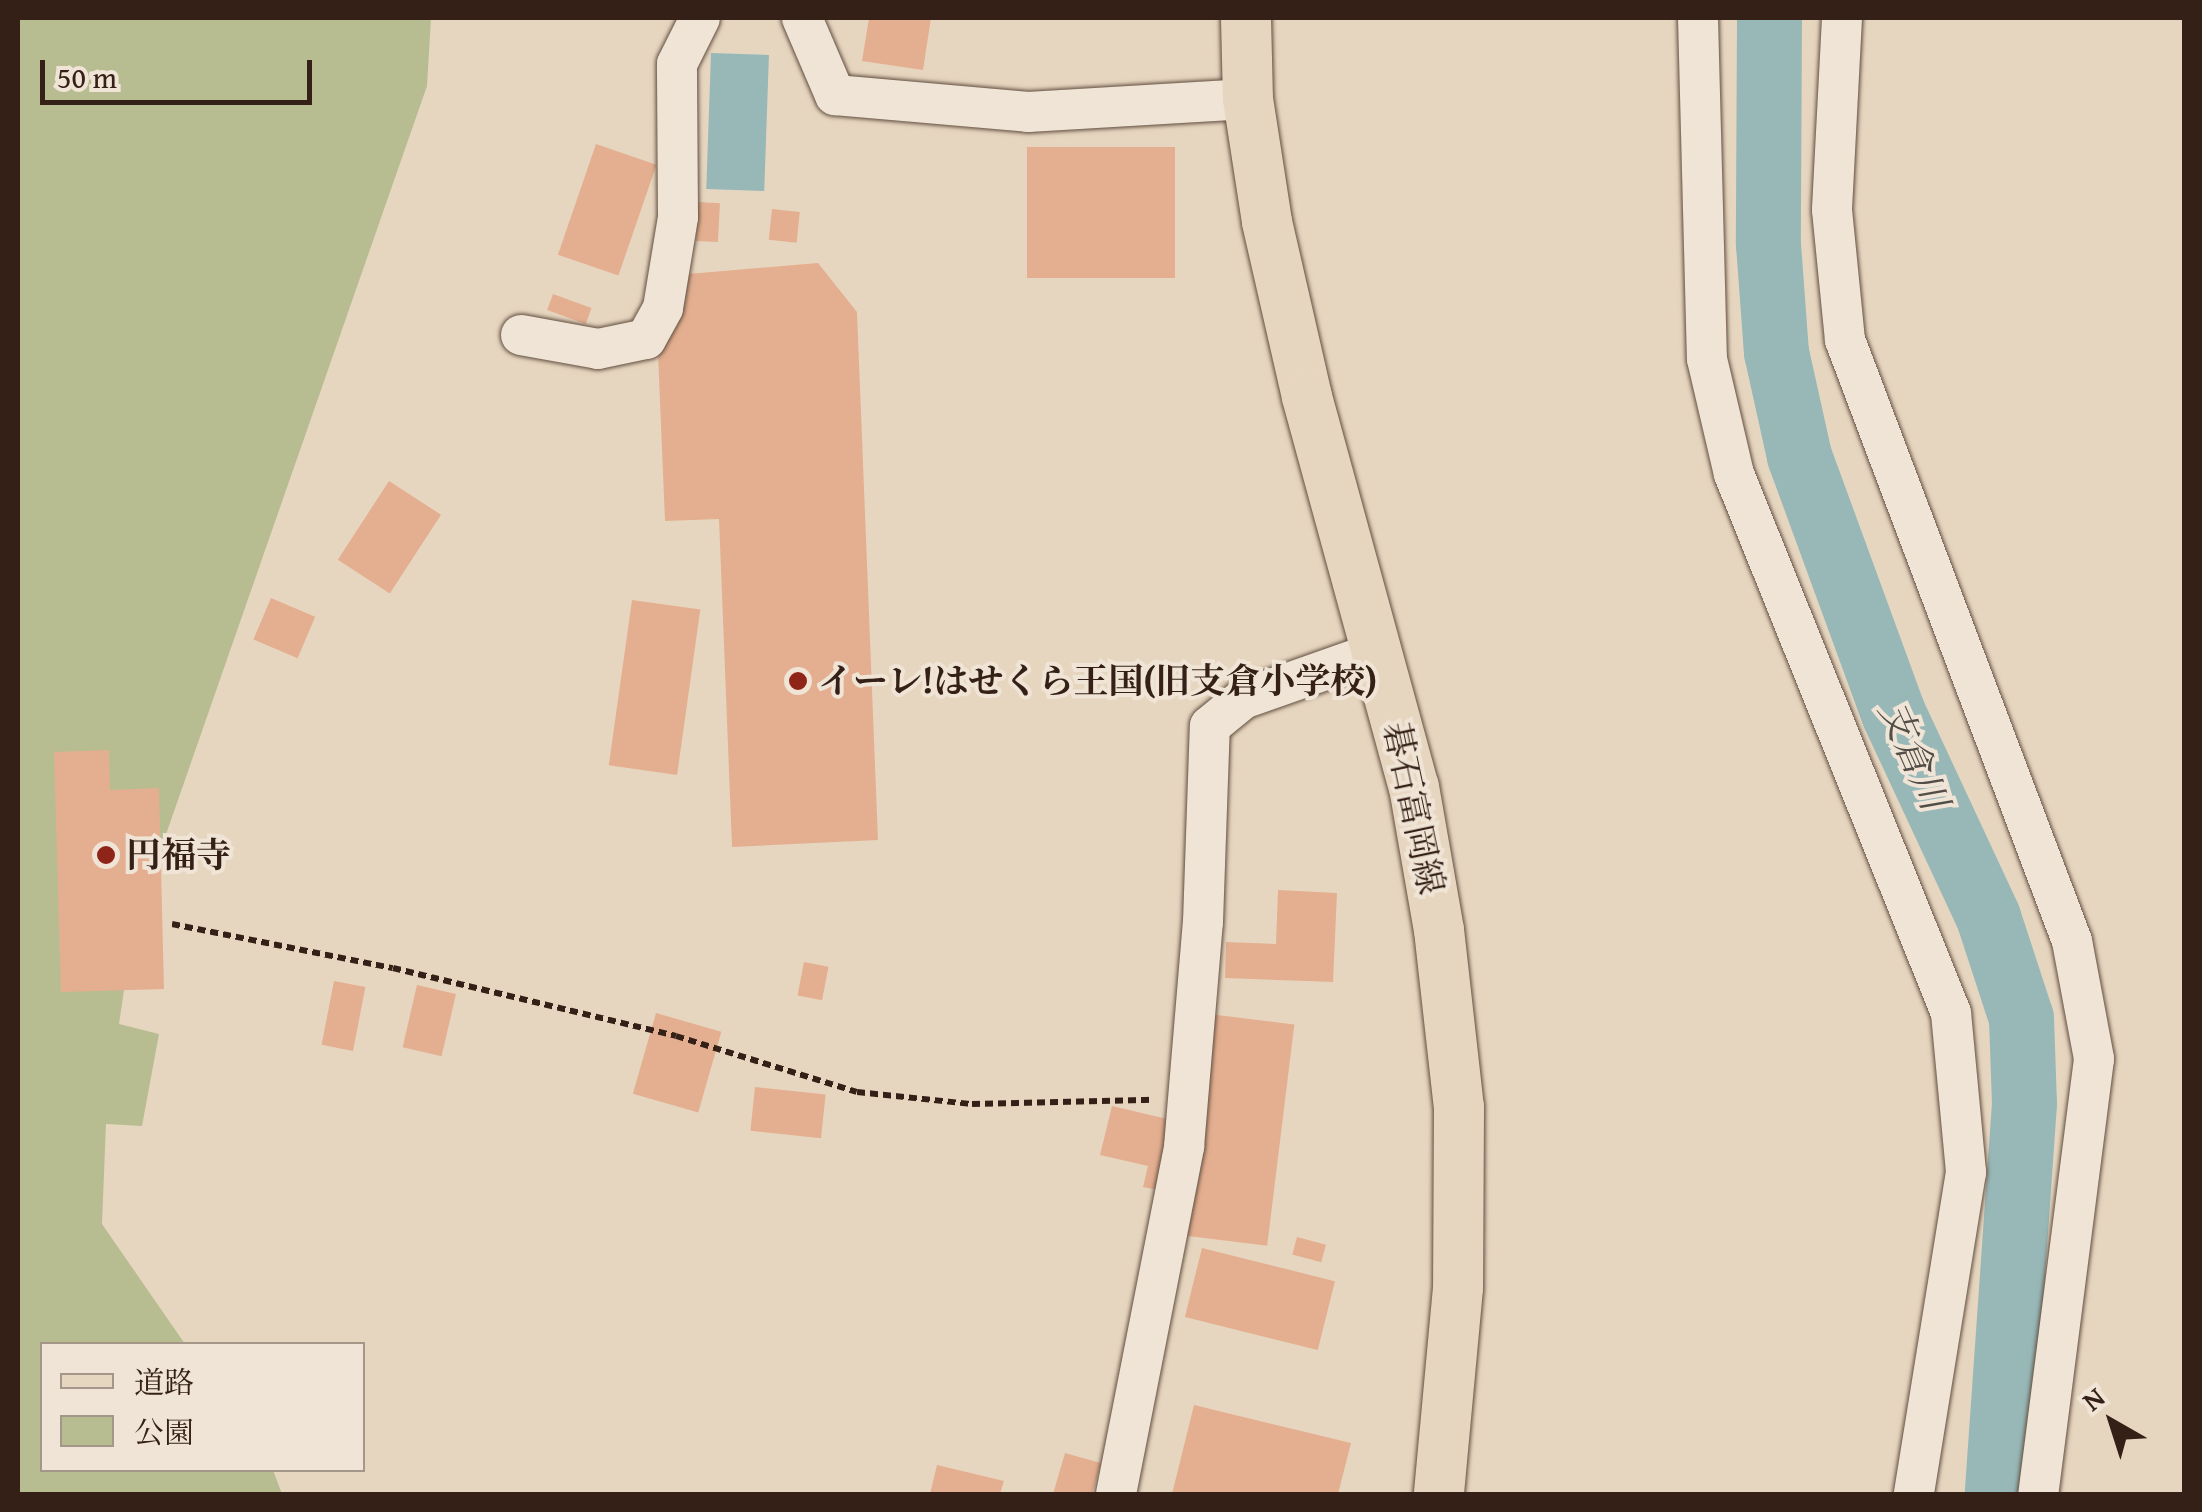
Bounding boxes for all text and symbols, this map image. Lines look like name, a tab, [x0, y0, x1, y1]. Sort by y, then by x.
scale bar	[45, 40, 318, 102]
text: 50 m	[57, 55, 117, 99]
place label: イーレ!はせくら王国(旧支倉小学校)	[818, 660, 1378, 702]
marker: イーレ!はせくら王国(旧支倉小学校)	[787, 670, 809, 692]
water label: 支倉川	[1870, 694, 1958, 816]
street label: 碁石富岡線	[1375, 718, 1453, 898]
place label: 円福寺	[126, 834, 231, 876]
marker: 円福寺	[95, 844, 117, 866]
legend	[40, 1342, 365, 1472]
text: 道路	[134, 1360, 194, 1404]
north arrow	[2062, 1372, 2162, 1472]
text: N	[2073, 1376, 2113, 1420]
text: 公園	[134, 1410, 194, 1454]

